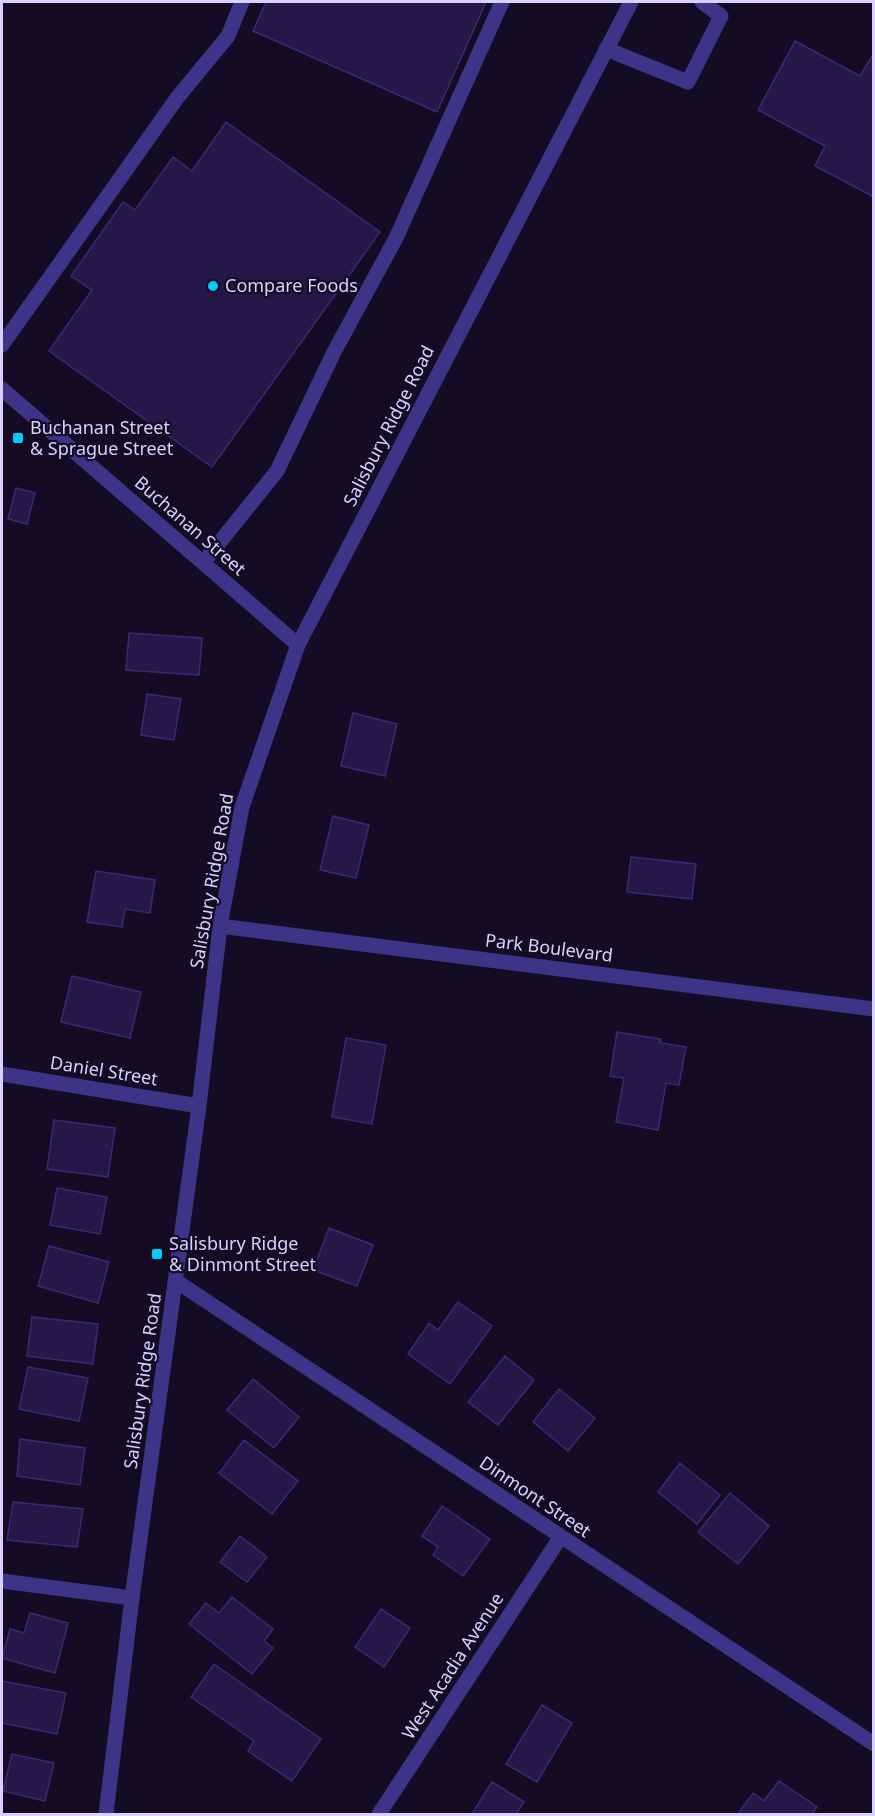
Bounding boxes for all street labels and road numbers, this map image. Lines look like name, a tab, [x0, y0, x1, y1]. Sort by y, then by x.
street label: Salisbury Ridge Road	[337, 341, 439, 510]
street label: Buchanan Street	[130, 470, 252, 581]
street label: Salisbury Ridge Road	[184, 791, 238, 970]
street label: Park Boulevard	[484, 927, 614, 967]
street label: Daniel Street	[49, 1050, 160, 1090]
street label: Salisbury Ridge Road	[118, 1291, 166, 1470]
street label: Dinmont Street	[475, 1450, 596, 1543]
street label: West Acadia Avenue	[396, 1588, 509, 1743]

